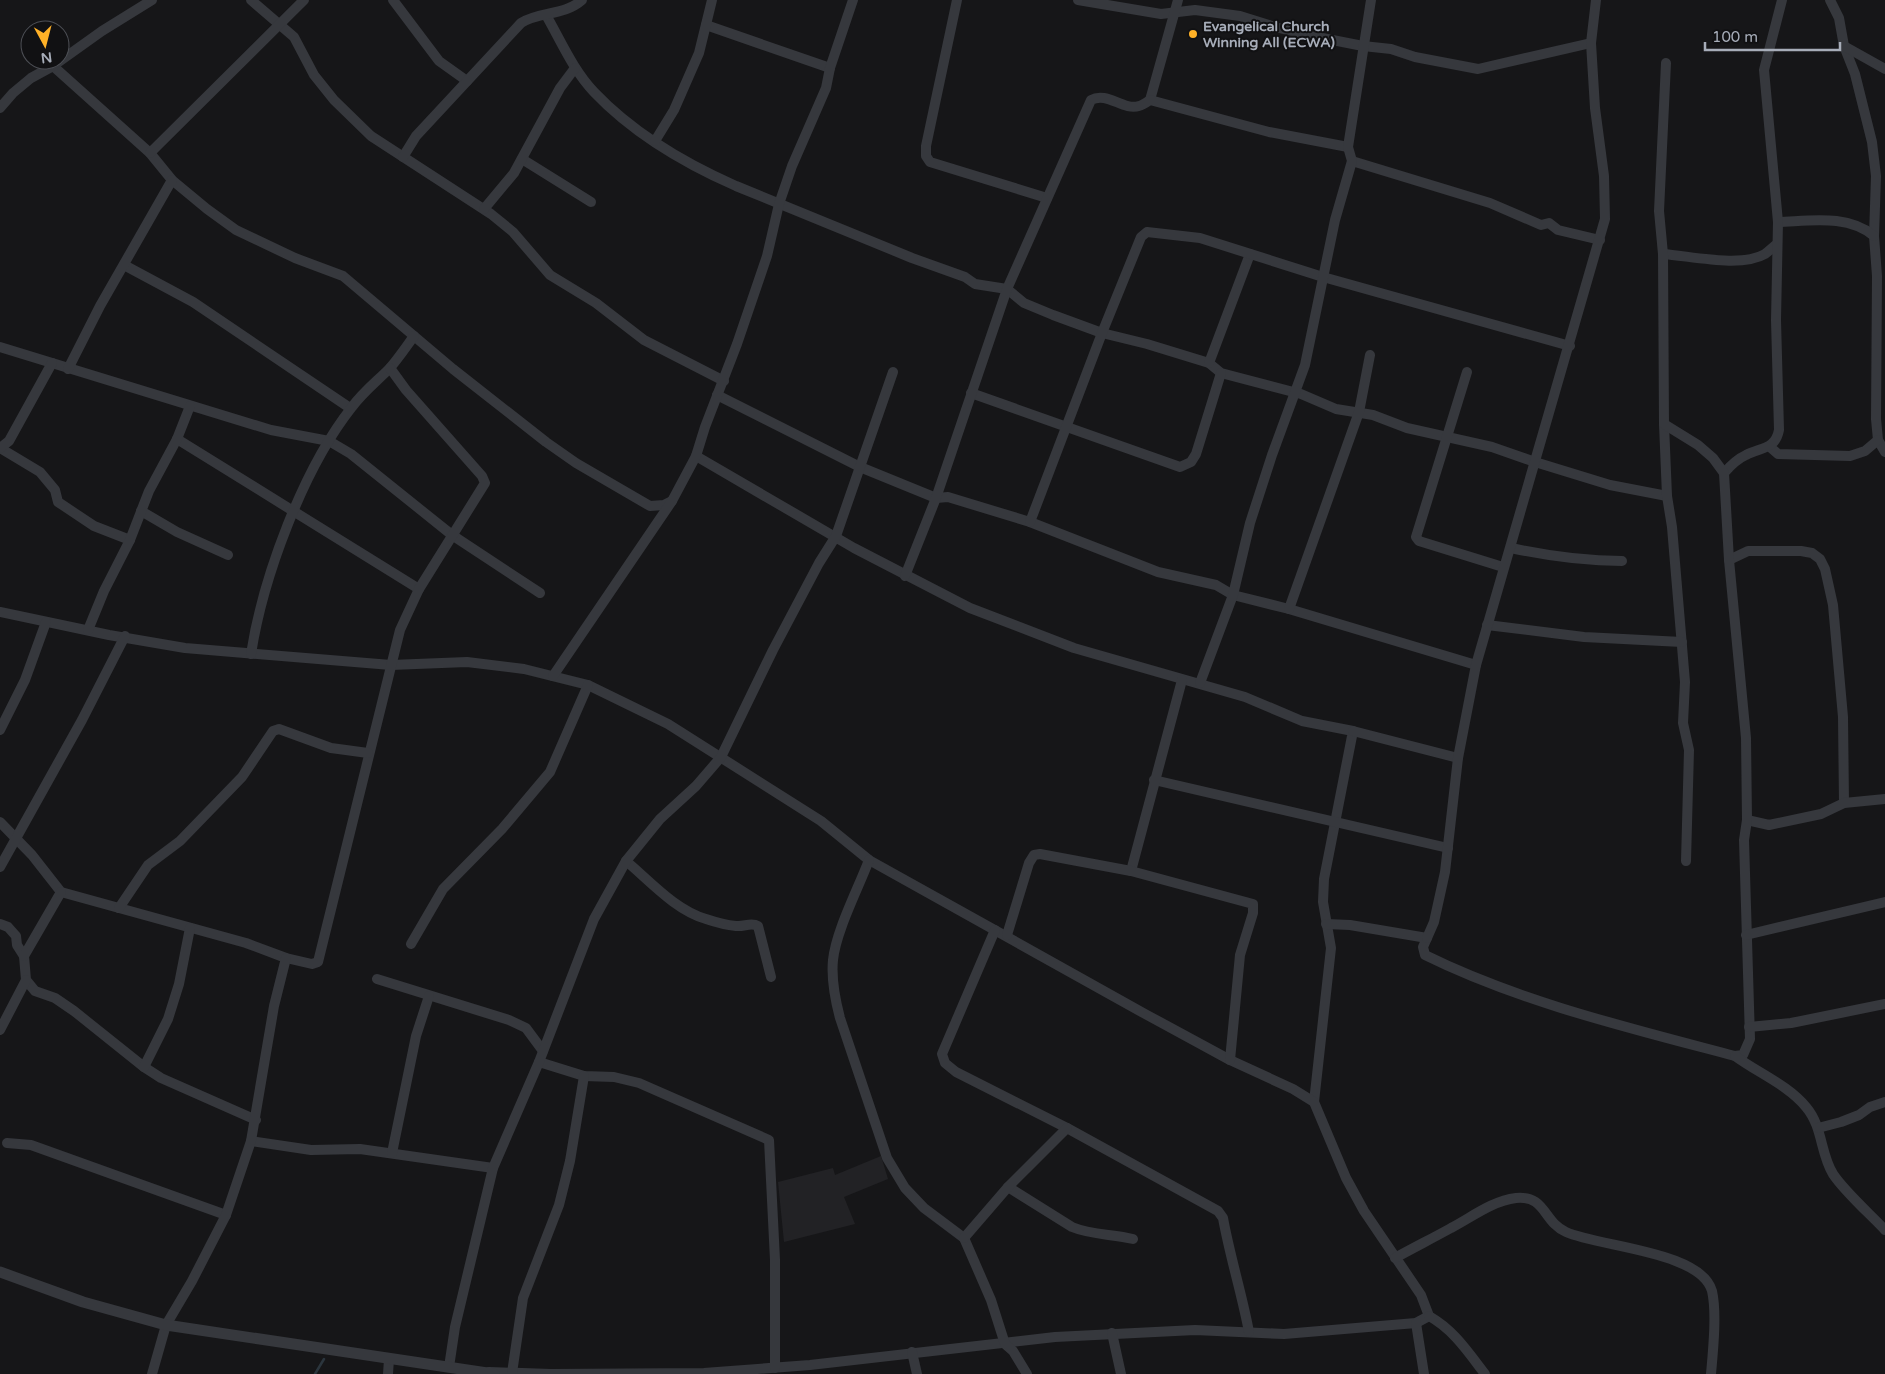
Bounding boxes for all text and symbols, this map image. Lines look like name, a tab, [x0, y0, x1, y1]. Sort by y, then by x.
place label: Evangelical Church Winning All (ECWA)	[1203, 18, 1335, 51]
north arrow	[20, 20, 70, 70]
scale bar	[1705, 20, 1840, 52]
marker: Evangelical Church Winning All (ECWA)	[1187, 28, 1199, 40]
text: 100 m	[1712, 28, 1758, 46]
text: N	[40, 48, 53, 67]

